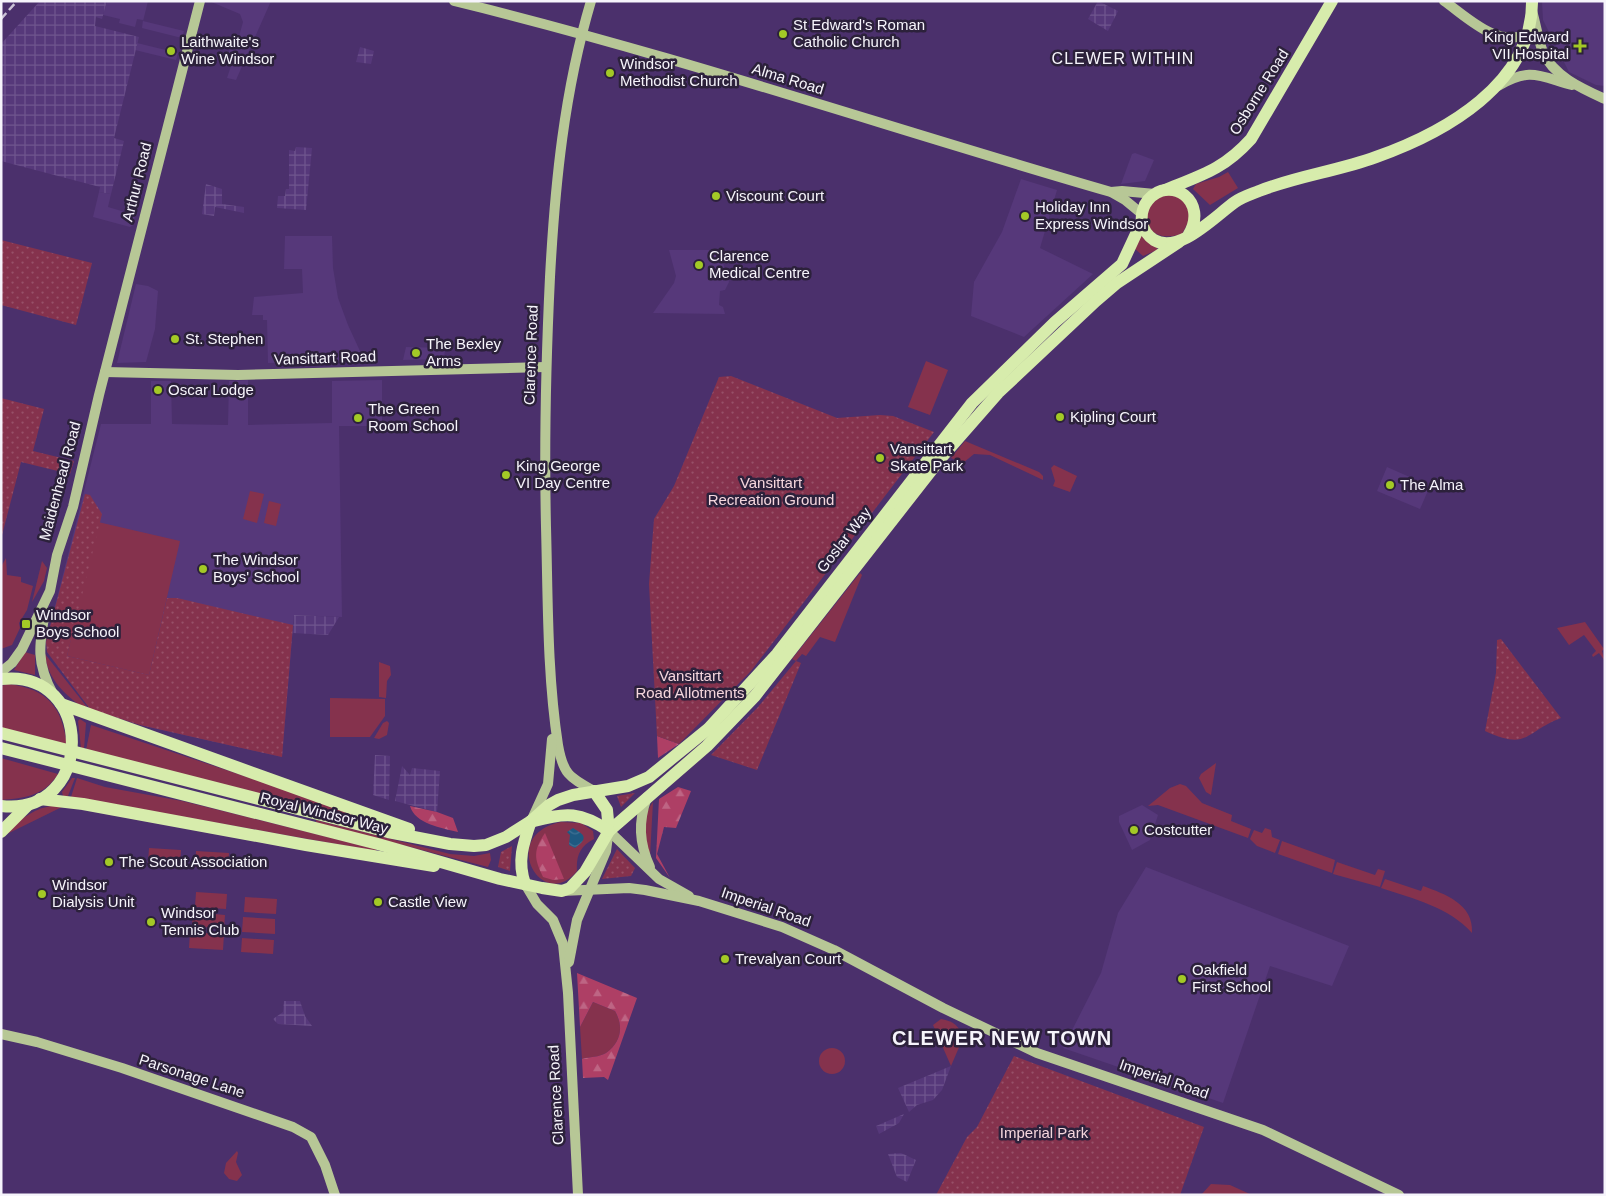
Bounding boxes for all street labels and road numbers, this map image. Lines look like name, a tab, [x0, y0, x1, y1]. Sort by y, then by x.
street label: Osborne Road	[1226, 46, 1292, 138]
street label: Alma Road	[750, 60, 826, 97]
street label: Arthur Road	[118, 141, 155, 223]
street label: Clarence Road	[520, 305, 541, 405]
street label: Vansittart Road	[274, 347, 376, 368]
street label: Maidenhead Road	[35, 419, 84, 542]
street label: Goslar Way	[813, 503, 875, 576]
street label: Royal Windsor Way	[258, 788, 390, 837]
street label: Imperial Road	[719, 883, 813, 930]
street label: Clarence Road	[544, 1045, 567, 1145]
street label: Parsonage Lane	[137, 1050, 247, 1101]
street label: Imperial Road	[1117, 1055, 1211, 1102]

